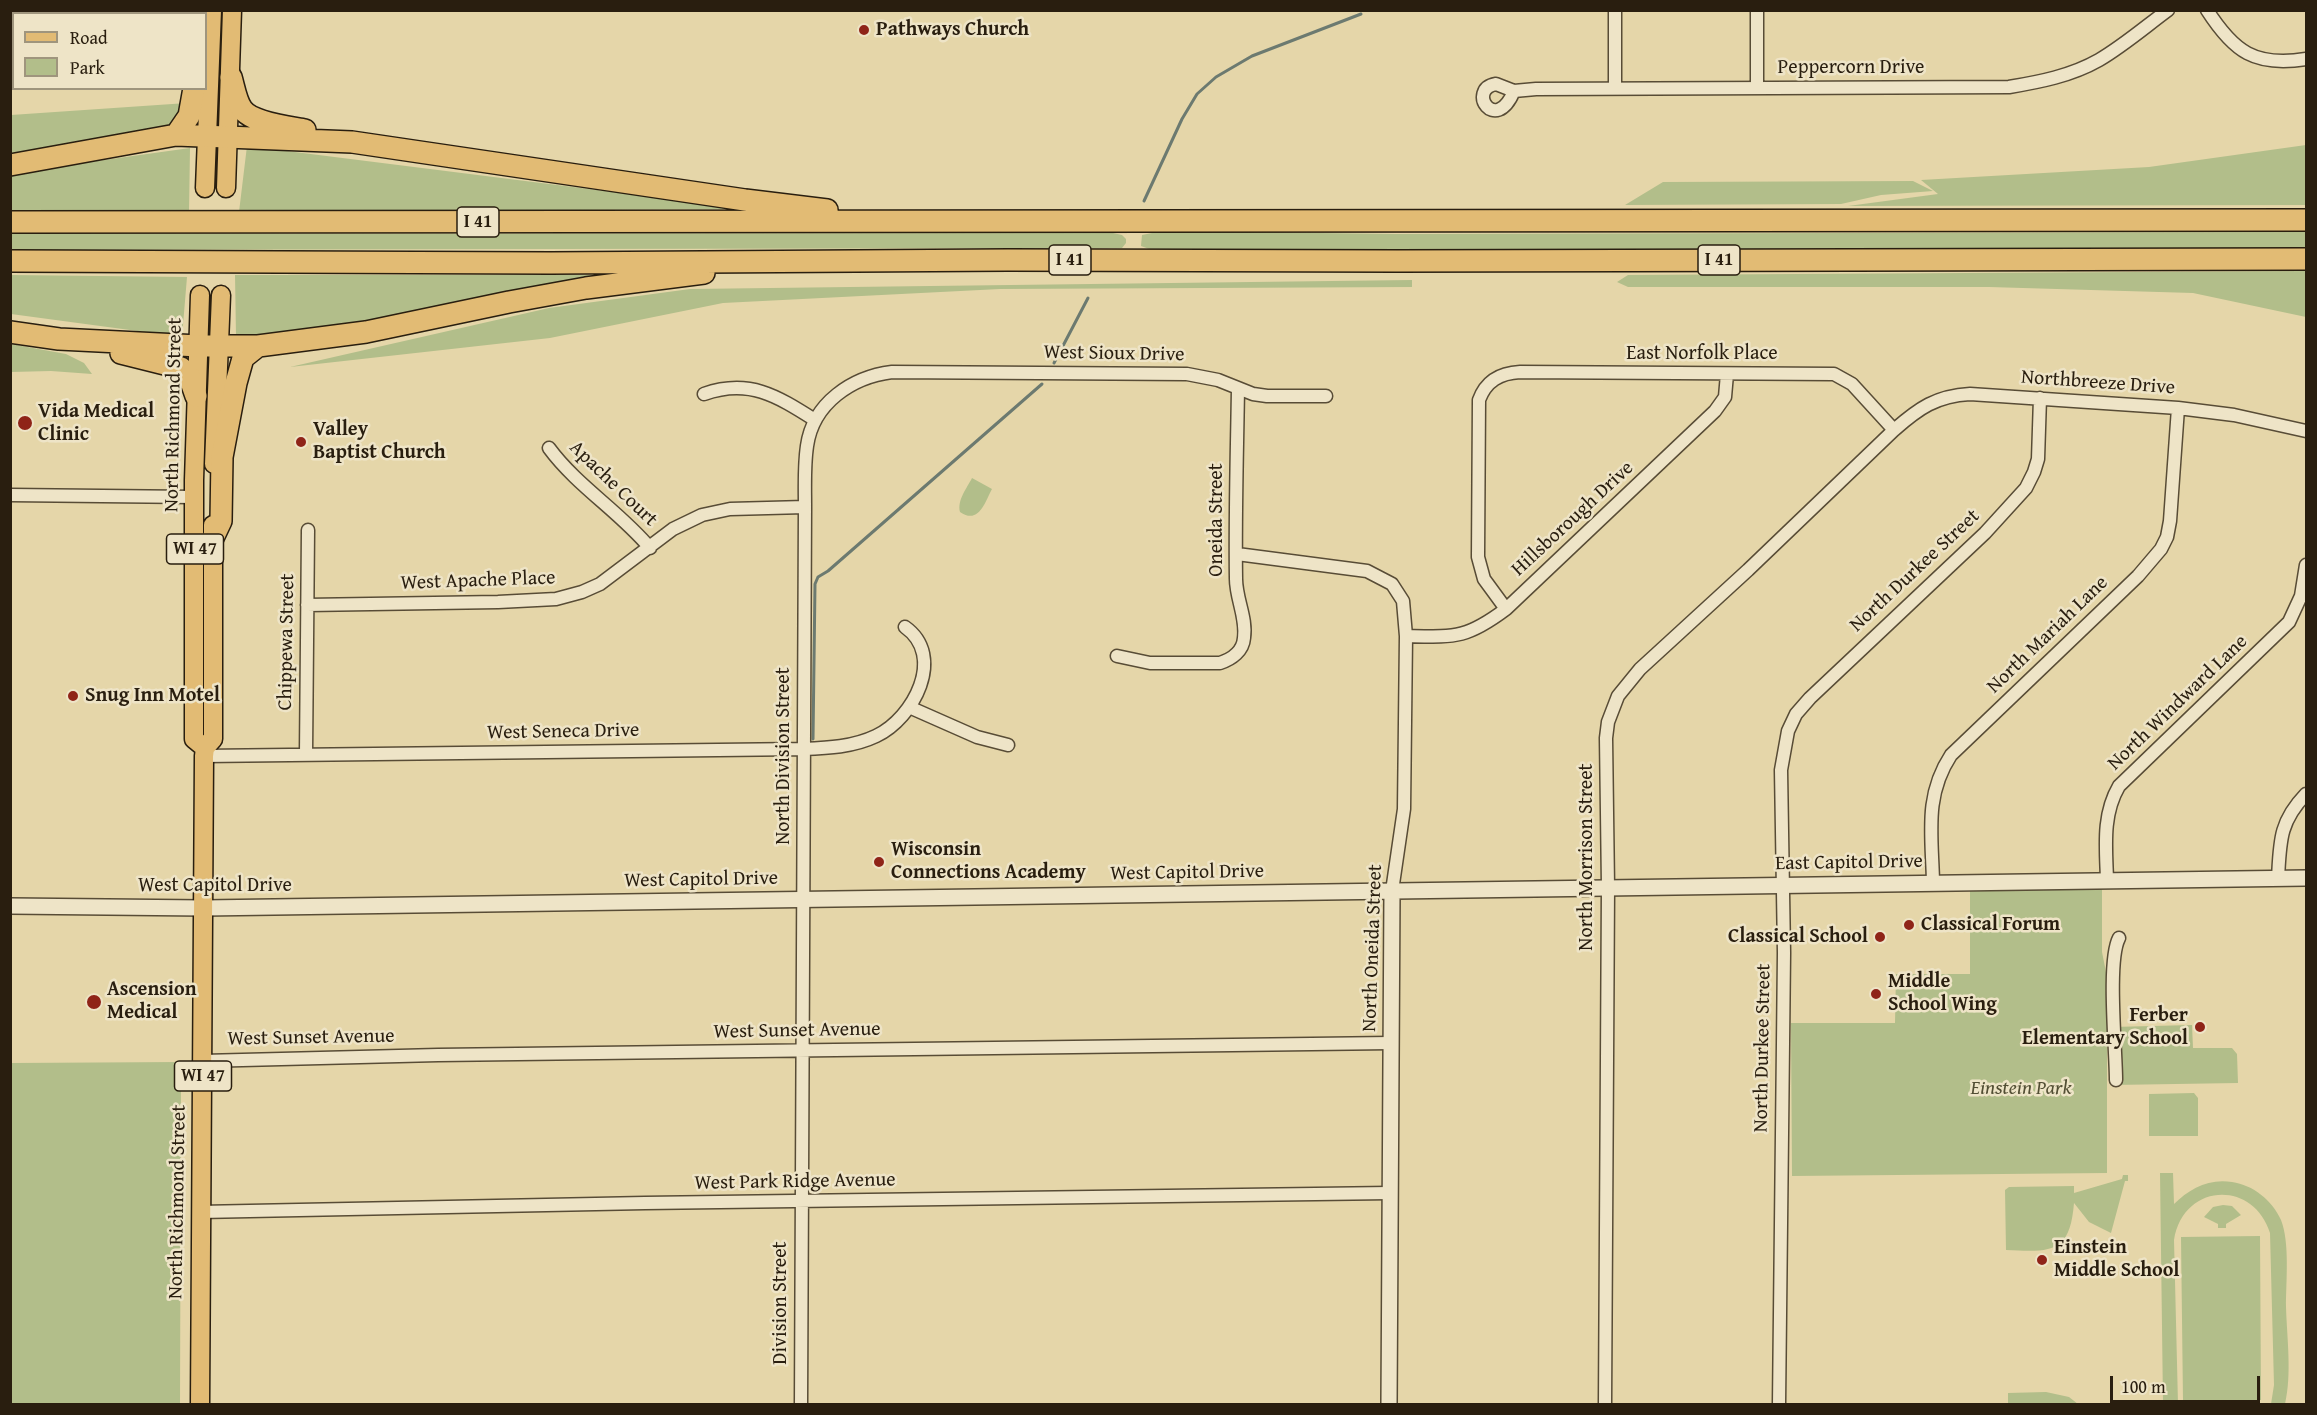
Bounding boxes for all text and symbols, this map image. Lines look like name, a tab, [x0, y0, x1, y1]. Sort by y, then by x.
legend	[12, 12, 207, 90]
place label: Pathways Church	[876, 18, 1029, 42]
marker: Pathways Church	[857, 23, 871, 37]
text: Road	[70, 24, 108, 51]
text: Park	[70, 54, 105, 81]
street label: Peppercorn Drive	[1778, 56, 1924, 80]
road number: I 41	[457, 207, 499, 237]
road number: I 41	[1049, 245, 1091, 275]
road number: I 41	[1698, 245, 1740, 275]
street label: North Richmond Street	[160, 318, 188, 512]
street label: West Sioux Drive	[1043, 341, 1185, 367]
street label: East Norfolk Place	[1626, 342, 1778, 366]
street label: Northbreeze Drive	[2020, 366, 2176, 400]
place label: Vida Medical Clinic	[38, 400, 154, 447]
marker: Vida Medical Clinic	[16, 414, 34, 432]
place label: Valley Baptist Church	[313, 418, 446, 465]
marker: Valley Baptist Church	[294, 435, 308, 449]
street label: Apache Court	[564, 436, 662, 532]
street label: Hillsborough Drive	[1507, 456, 1639, 582]
street label: Oneida Street	[1205, 463, 1229, 577]
street label: North Durkee Street	[1845, 505, 1985, 637]
road number: WI 47	[166, 534, 224, 564]
street label: West Apache Place	[400, 566, 556, 596]
street label: North Mariah Lane	[1983, 571, 2113, 699]
street label: Chippewa Street	[274, 573, 300, 711]
street label: North Windward Lane	[2103, 630, 2253, 776]
street label: North Division Street	[772, 667, 796, 845]
place label: Snug Inn Motel	[85, 684, 220, 708]
marker: Snug Inn Motel	[66, 689, 80, 703]
street label: West Seneca Drive	[487, 719, 639, 745]
street label: North Morrison Street	[1575, 763, 1599, 951]
place label: Wisconsin Connections Academy	[891, 838, 1086, 885]
street label: East Capitol Drive	[1775, 850, 1923, 876]
marker: Wisconsin Connections Academy	[872, 855, 886, 869]
street label: West Capitol Drive	[1110, 860, 1264, 886]
street label: North Oneida Street	[1358, 864, 1388, 1032]
street label: West Capitol Drive	[624, 867, 778, 893]
street label: West Capitol Drive	[138, 874, 292, 898]
place label: Classical Forum	[1921, 913, 2060, 937]
marker: Classical Forum	[1902, 918, 1916, 932]
place label: Classical School	[1728, 925, 1868, 949]
marker: Classical School	[1873, 930, 1887, 944]
street label: North Durkee Street	[1750, 963, 1776, 1133]
place label: Middle School Wing	[1888, 970, 1997, 1017]
place label: Ascension Medical	[107, 978, 197, 1025]
marker: Middle School Wing	[1869, 987, 1883, 1001]
marker: Ascension Medical	[85, 993, 103, 1011]
place label: Ferber Elementary School	[2022, 1004, 2188, 1051]
street label: West Sunset Avenue	[713, 1018, 881, 1044]
marker: Ferber Elementary School	[2193, 1020, 2207, 1034]
street label: West Sunset Avenue	[227, 1025, 395, 1051]
road number: WI 47	[174, 1061, 232, 1091]
park label: Einstein Park	[1970, 1077, 2072, 1101]
street label: North Richmond Street	[164, 1105, 192, 1299]
street label: West Park Ridge Avenue	[694, 1168, 896, 1196]
place label: Einstein Middle School	[2054, 1236, 2180, 1283]
street label: Division Street	[769, 1241, 793, 1365]
marker: Einstein Middle School	[2035, 1253, 2049, 1267]
scale bar	[2113, 1364, 2263, 1402]
text: 100 m	[2121, 1373, 2166, 1400]

